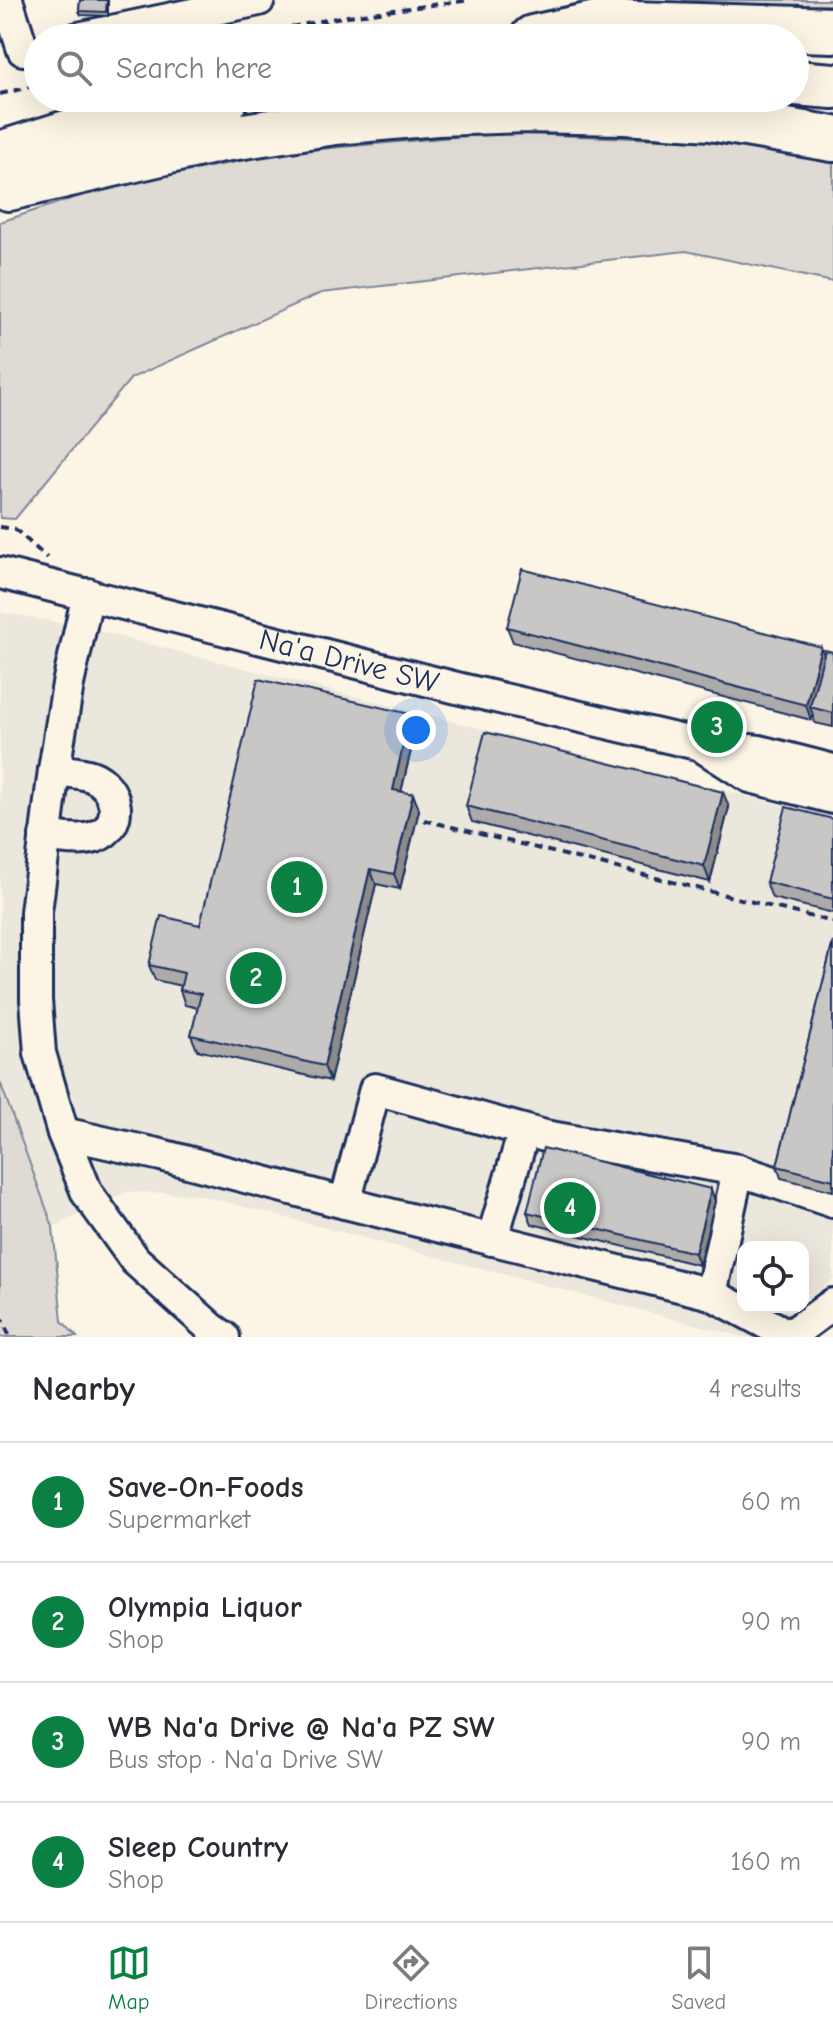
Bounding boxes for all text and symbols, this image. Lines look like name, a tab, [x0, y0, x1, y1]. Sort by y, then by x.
search box	[24, 24, 809, 112]
icon: search	[52, 46, 96, 90]
text: Search here	[116, 51, 272, 86]
street label: Na'a Drive SW	[256, 622, 442, 701]
pin: 3	[691, 697, 743, 757]
your location	[396, 710, 436, 750]
pin: 1	[271, 857, 323, 917]
pin: 2	[230, 948, 282, 1008]
pin: 4	[544, 1178, 596, 1238]
map controls	[737, 1241, 809, 1313]
button: locate	[737, 1241, 809, 1313]
text: Nearby	[32, 1369, 135, 1409]
text: 4 results	[709, 1374, 801, 1404]
text: Save-On-Foods	[108, 1470, 303, 1505]
text: 1	[53, 1487, 63, 1517]
text: 60 m	[741, 1487, 801, 1517]
text: Supermarket	[108, 1505, 251, 1535]
text: Olympia Liquor	[108, 1590, 302, 1625]
text: 2	[52, 1607, 64, 1637]
text: 90 m	[741, 1607, 801, 1637]
text: Shop	[108, 1625, 164, 1655]
text: WB Na'a Drive @ Na'a PZ SW	[108, 1710, 494, 1745]
text: 3	[52, 1727, 64, 1757]
text: 90 m	[741, 1727, 801, 1757]
text: Bus stop · Na'a Drive SW	[108, 1745, 383, 1775]
text: Sleep Country	[108, 1830, 288, 1865]
text: 4	[52, 1847, 64, 1877]
text: 160 m	[731, 1847, 801, 1877]
text: Shop	[108, 1865, 164, 1895]
tab: Map	[107, 1941, 151, 2015]
tab: Directions	[365, 1941, 458, 2015]
tab: Saved	[671, 1941, 726, 2015]

